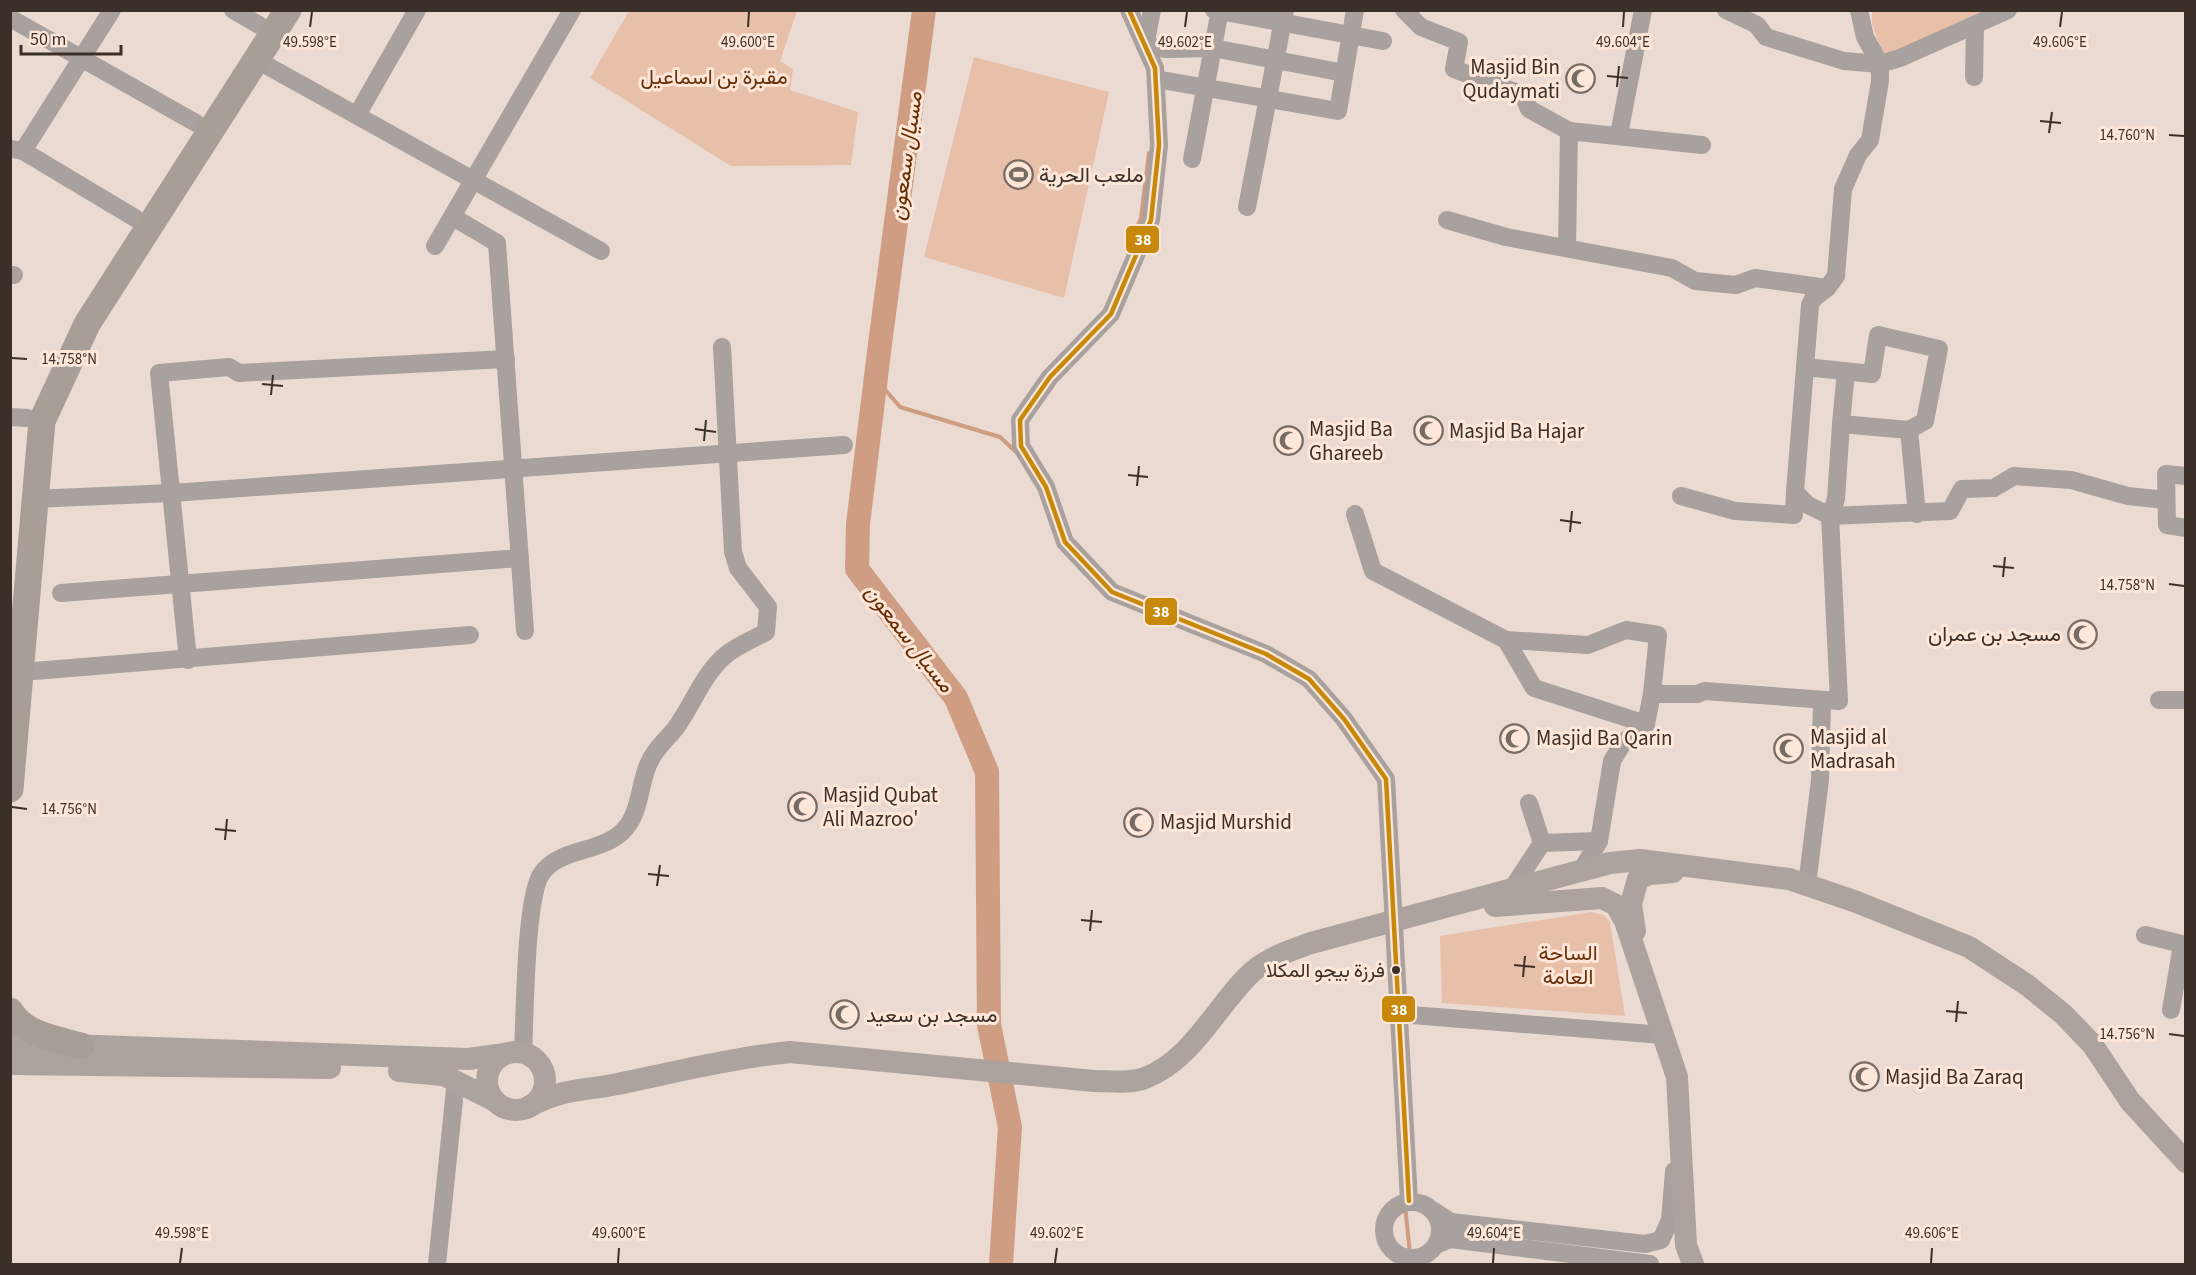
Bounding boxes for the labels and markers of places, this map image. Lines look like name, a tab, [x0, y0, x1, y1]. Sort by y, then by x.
place label: Masjid Bin Qudaymati	[1463, 52, 1560, 106]
mosque icon: Masjid Bin Qudaymati	[1565, 63, 1597, 95]
sports icon: ملعب الحرية	[1002, 159, 1034, 191]
place label: ملعب الحرية	[1039, 160, 1143, 190]
place label: Masjid Ba Ghareeb	[1309, 414, 1393, 468]
mosque icon: Masjid Ba Hajar	[1412, 415, 1444, 447]
place label: Masjid Ba Hajar	[1449, 416, 1585, 446]
mosque icon: Masjid Ba Ghareeb	[1272, 425, 1304, 457]
mosque icon: مسجد بن عمران	[2066, 618, 2098, 650]
place label: مسجد بن عمران	[1928, 619, 2061, 649]
mosque icon: Masjid Ba Qarin	[1499, 722, 1531, 754]
place label: Masjid al Madrasah	[1810, 722, 1896, 776]
place label: Masjid Ba Qarin	[1536, 723, 1672, 753]
mosque icon: Masjid al Madrasah	[1773, 733, 1805, 765]
place label: Masjid Qubat Ali Mazroo'	[823, 780, 938, 834]
mosque icon: Masjid Qubat Ali Mazroo'	[786, 791, 818, 823]
mosque icon: Masjid Murshid	[1123, 806, 1155, 838]
place label: Masjid Murshid	[1160, 807, 1292, 837]
place label: فرزة بيجو المكلا	[1266, 957, 1385, 985]
marker: فرزة بيجو المكلا	[1390, 964, 1402, 976]
mosque icon: مسجد بن سعيد	[829, 999, 861, 1031]
place label: مسجد بن سعيد	[866, 1000, 998, 1030]
mosque icon: Masjid Ba Zaraq	[1848, 1061, 1880, 1093]
place label: Masjid Ba Zaraq	[1885, 1062, 2024, 1092]

